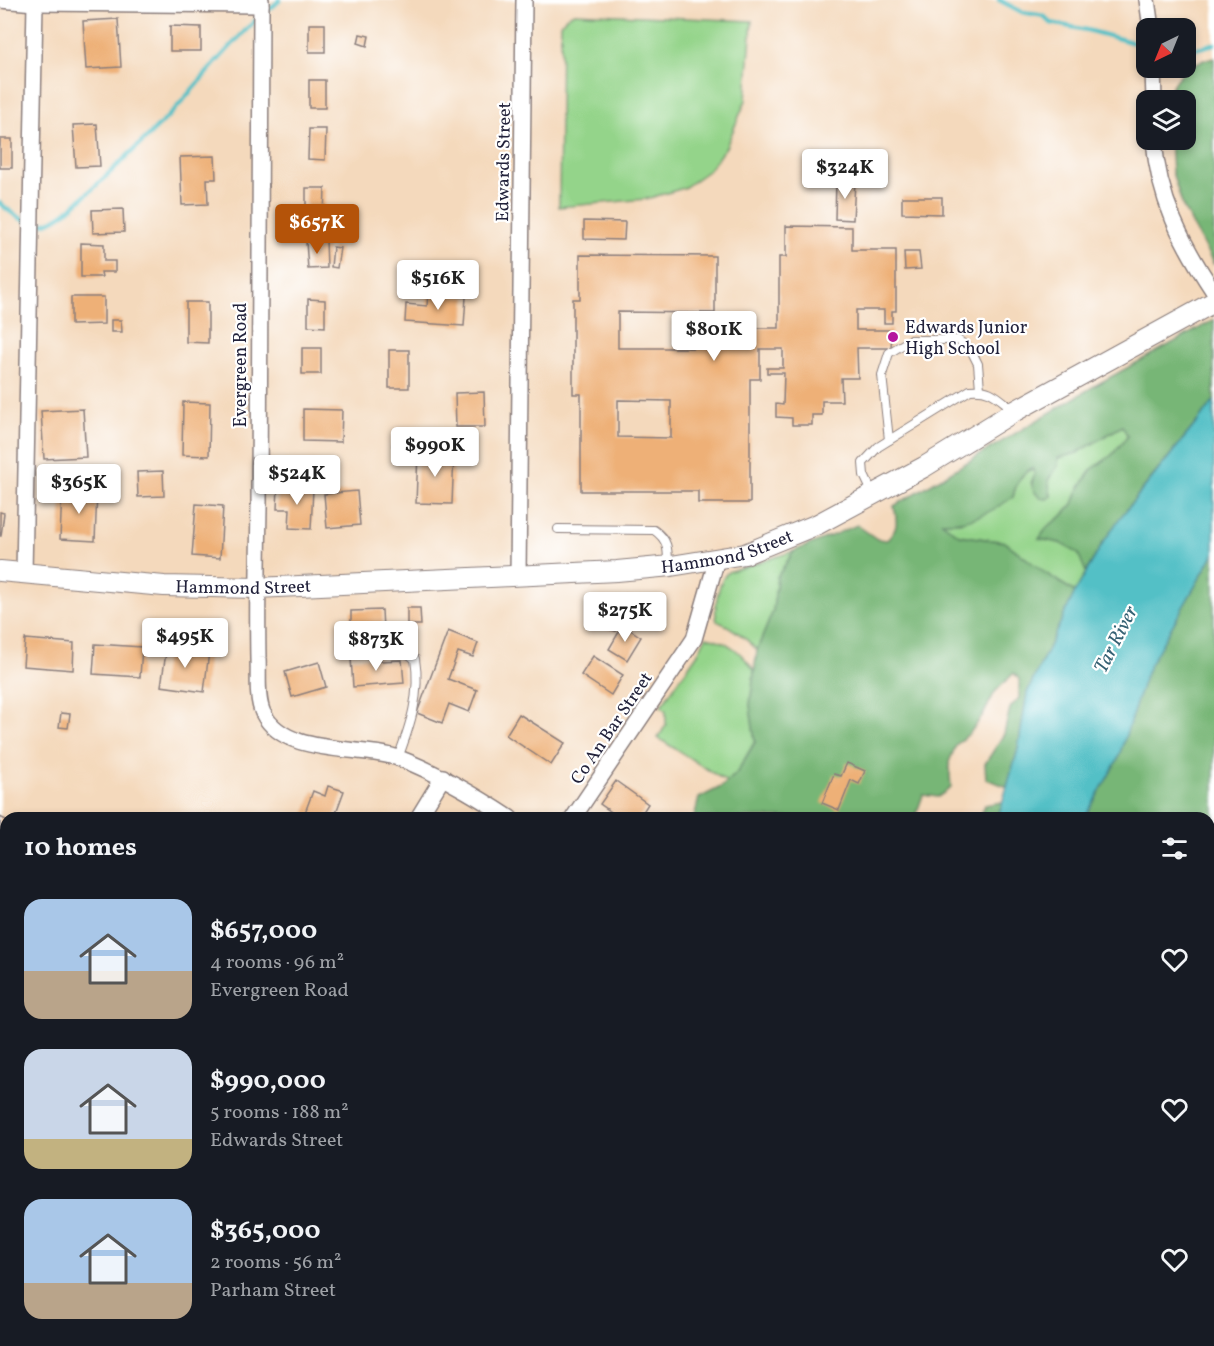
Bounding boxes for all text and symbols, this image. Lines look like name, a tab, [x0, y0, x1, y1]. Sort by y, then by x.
north arrow	[1136, 18, 1196, 78]
map controls	[1136, 18, 1196, 150]
button: layers	[1136, 90, 1196, 150]
street label: Edwards Street	[491, 102, 518, 222]
pin: $324K	[803, 149, 887, 200]
text: $324K	[816, 154, 874, 182]
pin: $657K	[275, 204, 359, 255]
text: $657K	[289, 209, 345, 237]
pin: $516K	[396, 260, 480, 311]
text: $516K	[411, 265, 465, 293]
street label: Evergreen Road	[229, 302, 254, 428]
pin: $801K	[672, 311, 756, 362]
text: $801K	[686, 316, 742, 344]
place label: Edwards Junior High School	[905, 316, 1028, 362]
marker: Edwards Junior High School	[886, 330, 900, 344]
pin: $990K	[393, 427, 477, 478]
text: $990K	[405, 432, 465, 460]
pin: $524K	[255, 455, 339, 506]
text: $524K	[268, 460, 326, 488]
pin: $365K	[37, 464, 121, 515]
text: $365K	[51, 469, 107, 497]
street label: Hammond Street	[660, 525, 797, 581]
street label: Hammond Street	[175, 574, 312, 602]
pin: $275K	[583, 592, 667, 643]
text: $275K	[598, 597, 652, 625]
water label: Tar River	[1088, 601, 1146, 678]
pin: $495K	[143, 618, 227, 669]
pin: $873K	[334, 621, 418, 672]
text: $495K	[156, 623, 214, 651]
text: $873K	[348, 626, 404, 654]
street label: Co An Bar Street	[565, 668, 659, 790]
text: 10 homes	[24, 830, 137, 866]
icon: filters	[1158, 832, 1191, 865]
text: $657,000	[210, 913, 317, 949]
icon: home	[72, 923, 144, 995]
icon: heart	[1158, 943, 1191, 976]
text: 4 rooms · 96 m²	[210, 949, 344, 977]
text: Evergreen Road	[210, 977, 349, 1005]
text: $990,000	[210, 1063, 326, 1099]
icon: home	[72, 1073, 144, 1145]
icon: heart	[1158, 1093, 1191, 1126]
text: 5 rooms · 188 m²	[210, 1099, 349, 1127]
text: Edwards Street	[210, 1127, 343, 1155]
text: $365,000	[210, 1213, 321, 1249]
icon: home	[72, 1223, 144, 1295]
icon: heart	[1158, 1243, 1191, 1276]
text: 2 rooms · 56 m²	[210, 1249, 341, 1277]
text: Parham Street	[210, 1277, 336, 1305]

